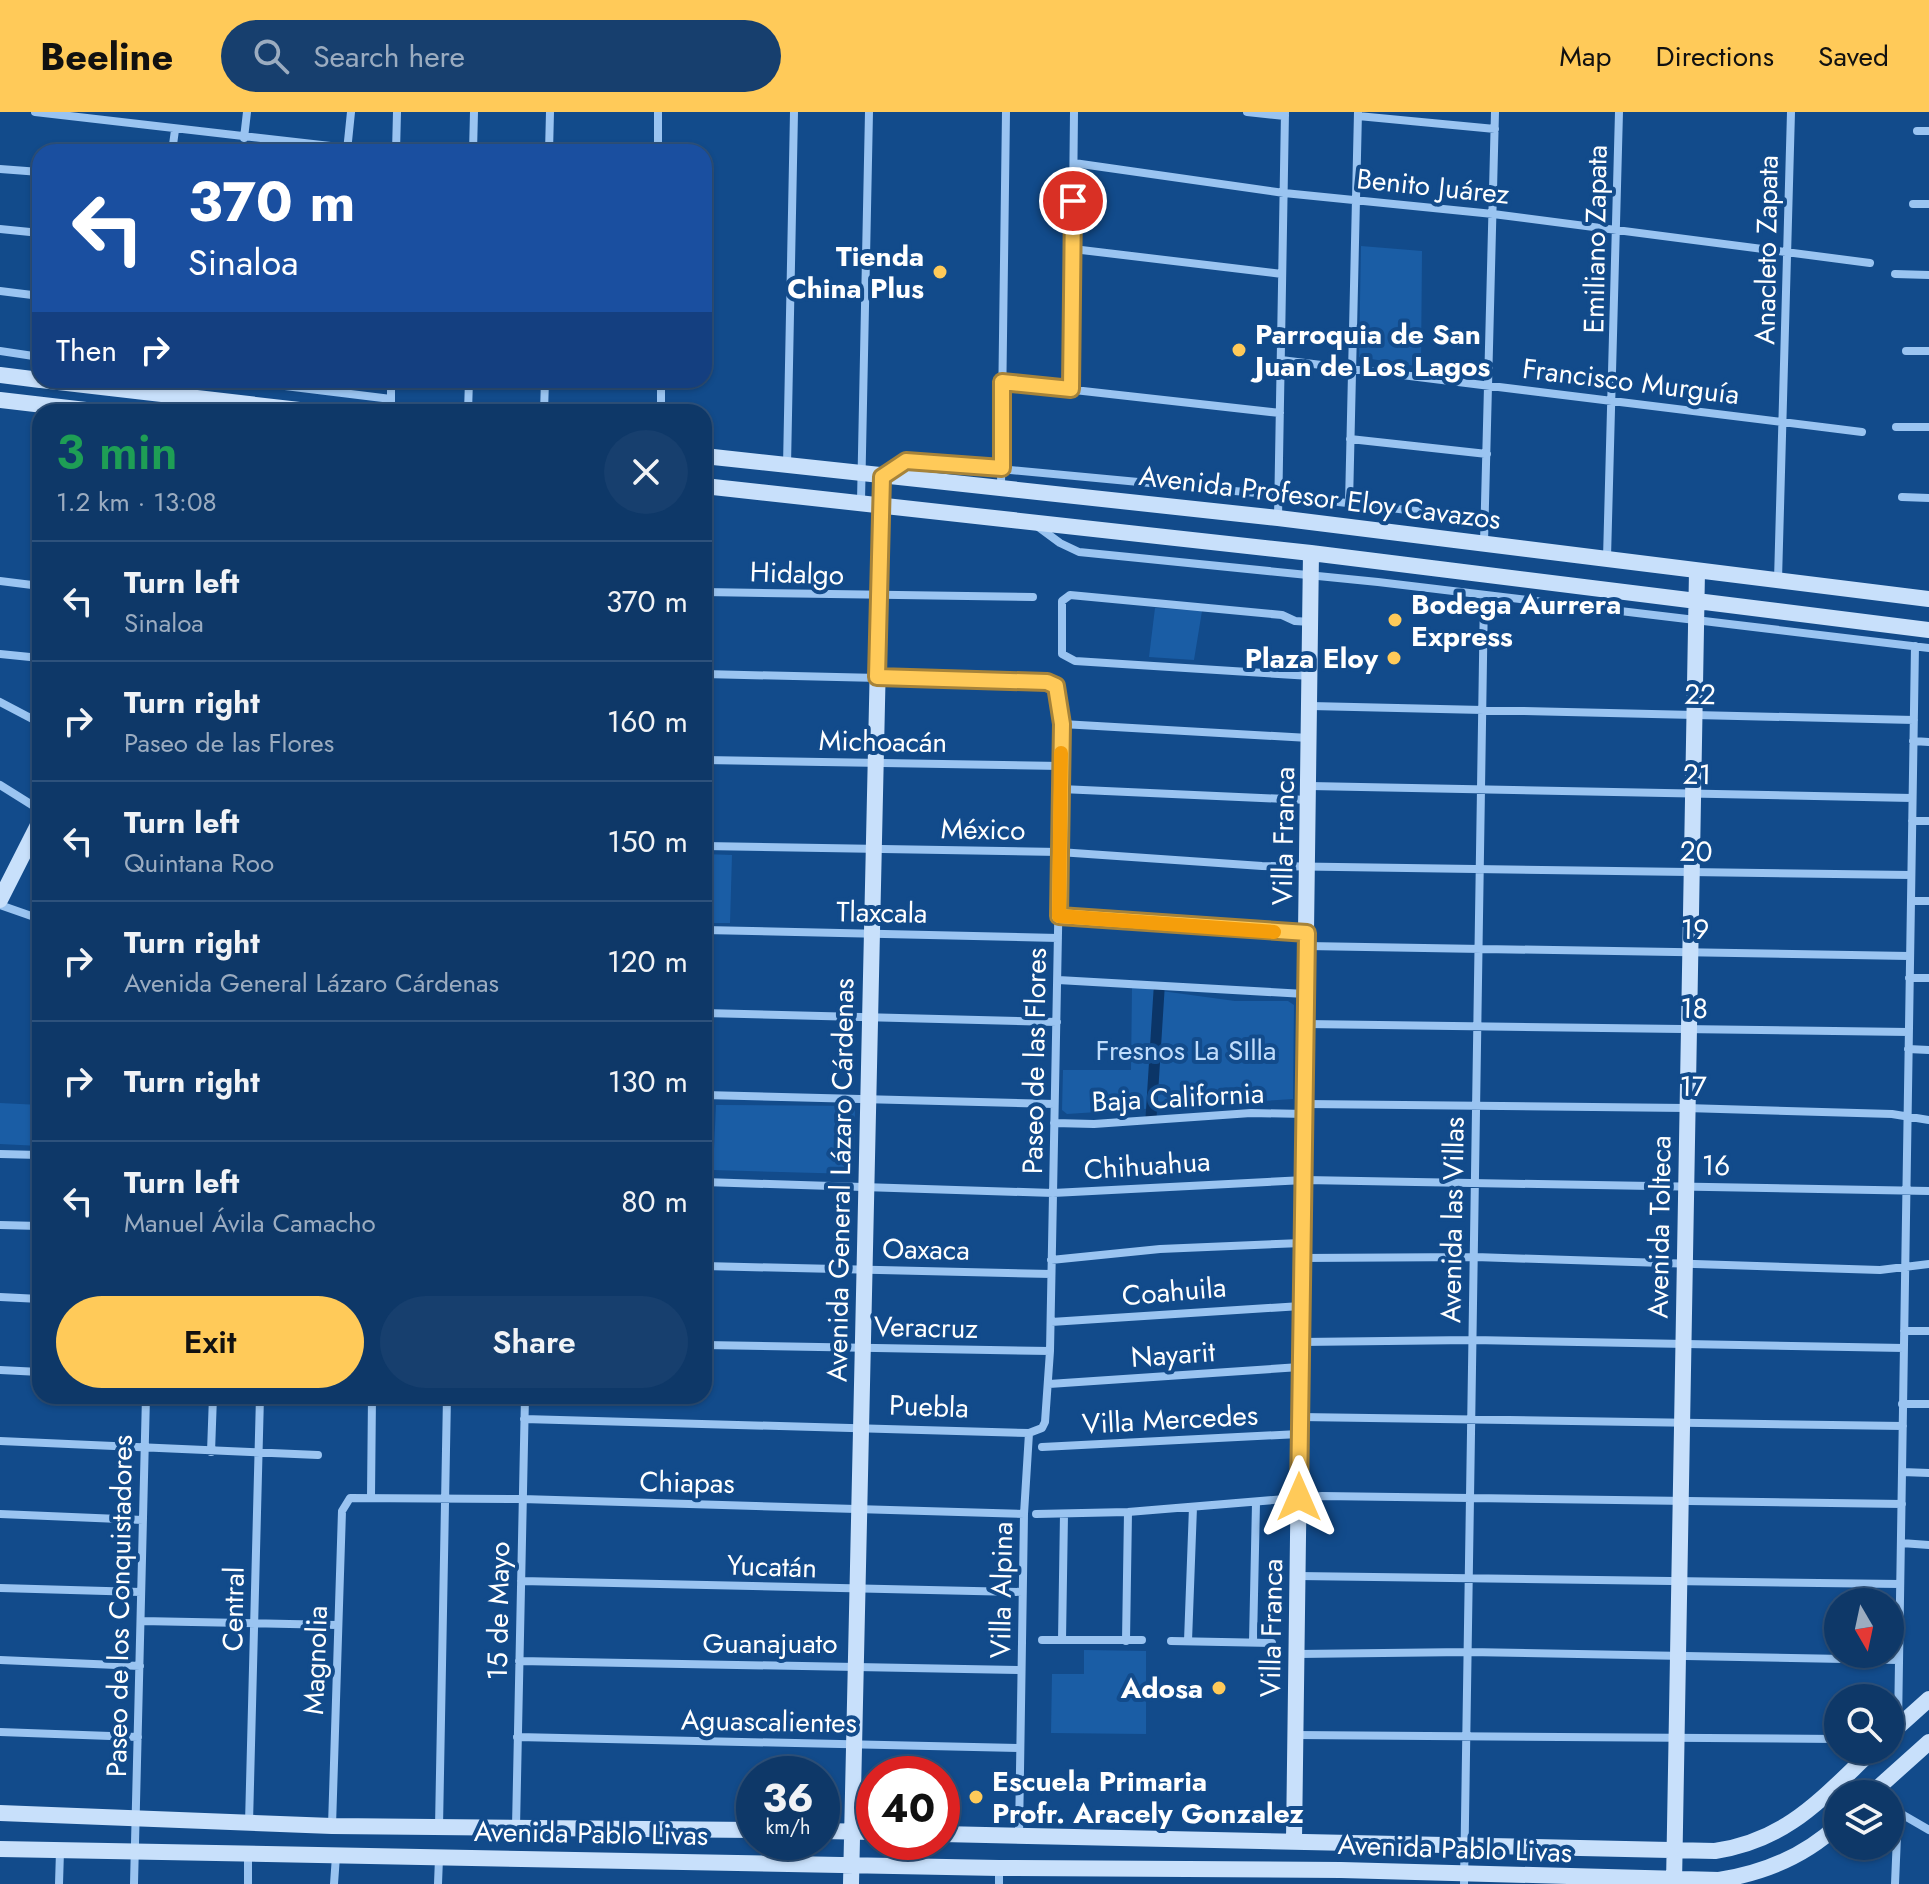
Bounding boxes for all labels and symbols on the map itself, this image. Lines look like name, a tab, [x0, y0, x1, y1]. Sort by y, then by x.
street label: Emiliano Zapata	[1573, 144, 1618, 334]
street label: Anacleto Zapata	[1744, 155, 1789, 345]
street label: Benito Juárez	[1354, 158, 1512, 215]
pin	[1039, 167, 1107, 235]
place label: Tienda China Plus	[787, 236, 924, 309]
marker: Tienda China Plus	[931, 263, 949, 281]
place label: Parroquia de San Juan de Los Lagos	[1250, 314, 1491, 387]
marker: Parroquia de San Juan de Los Lagos	[1230, 341, 1248, 359]
street label: Francisco Murguía	[1520, 348, 1742, 415]
street label: Avenida Profesor Eloy Cavazos	[1137, 455, 1503, 540]
street label: Hidalgo	[749, 551, 845, 596]
place label: Bodega Aurrera Express	[1411, 584, 1621, 657]
marker: Bodega Aurrera Express	[1386, 611, 1404, 629]
place label: Plaza Eloy	[1245, 638, 1378, 679]
marker: Plaza Eloy	[1385, 649, 1403, 667]
street label: 22	[1684, 674, 1716, 715]
street label: Michoacán	[818, 720, 948, 763]
street label: 21	[1682, 754, 1712, 795]
street label: Villa Franca	[1262, 766, 1305, 906]
street label: México	[940, 808, 1026, 851]
street label: 20	[1679, 831, 1713, 872]
street label: Tlaxcala	[836, 891, 928, 934]
street label: 19	[1680, 909, 1710, 950]
street label: Paseo de las Flores	[1012, 947, 1057, 1175]
street label: Avenida General Lázaro Cárdenas	[816, 978, 865, 1382]
street label: 18	[1680, 988, 1708, 1029]
park label: Fresnos La SIlla	[1095, 1030, 1277, 1071]
street label: 17	[1679, 1066, 1707, 1107]
street label: Baja California	[1091, 1073, 1265, 1122]
street label: Avenida las Villas	[1430, 1117, 1475, 1323]
street label: Avenida Tolteca	[1637, 1135, 1682, 1319]
street label: Chihuahua	[1082, 1141, 1212, 1190]
street label: 16	[1701, 1145, 1731, 1186]
street label: Oaxaca	[882, 1228, 970, 1271]
street label: Coahuila	[1120, 1267, 1228, 1316]
street label: Veracruz	[873, 1306, 979, 1349]
street label: Nayarit	[1129, 1331, 1217, 1378]
street label: Puebla	[888, 1385, 970, 1428]
street label: Villa Mercedes	[1081, 1394, 1259, 1445]
street label: Paseo de los Conquistadores	[96, 1435, 143, 1777]
position arrow	[1257, 1455, 1341, 1539]
street label: Chiapas	[639, 1461, 735, 1504]
street label: Villa Alpina	[980, 1521, 1023, 1659]
street label: 15 de Mayo	[477, 1541, 520, 1681]
street label: Yucatán	[726, 1544, 818, 1589]
street label: Villa Franca	[1250, 1558, 1293, 1698]
street label: Central	[212, 1566, 255, 1652]
north arrow	[1824, 1588, 1904, 1668]
street label: Magnolia	[293, 1605, 338, 1715]
street label: Guanajuato	[702, 1623, 838, 1664]
place label: Adosa	[1120, 1668, 1203, 1709]
marker: Adosa	[1210, 1679, 1228, 1697]
street label: Aguascalientes	[681, 1699, 857, 1744]
speed limit sign: 40	[856, 1756, 960, 1860]
place label: Escuela Primaria Profr. Aracely Gonzalez	[992, 1761, 1304, 1834]
marker: Escuela Primaria Profr. Aracely Gonzalez	[967, 1788, 985, 1806]
street label: Avenida Pablo Livas	[474, 1811, 708, 1856]
street label: Avenida Pablo Livas	[1337, 1824, 1573, 1873]

